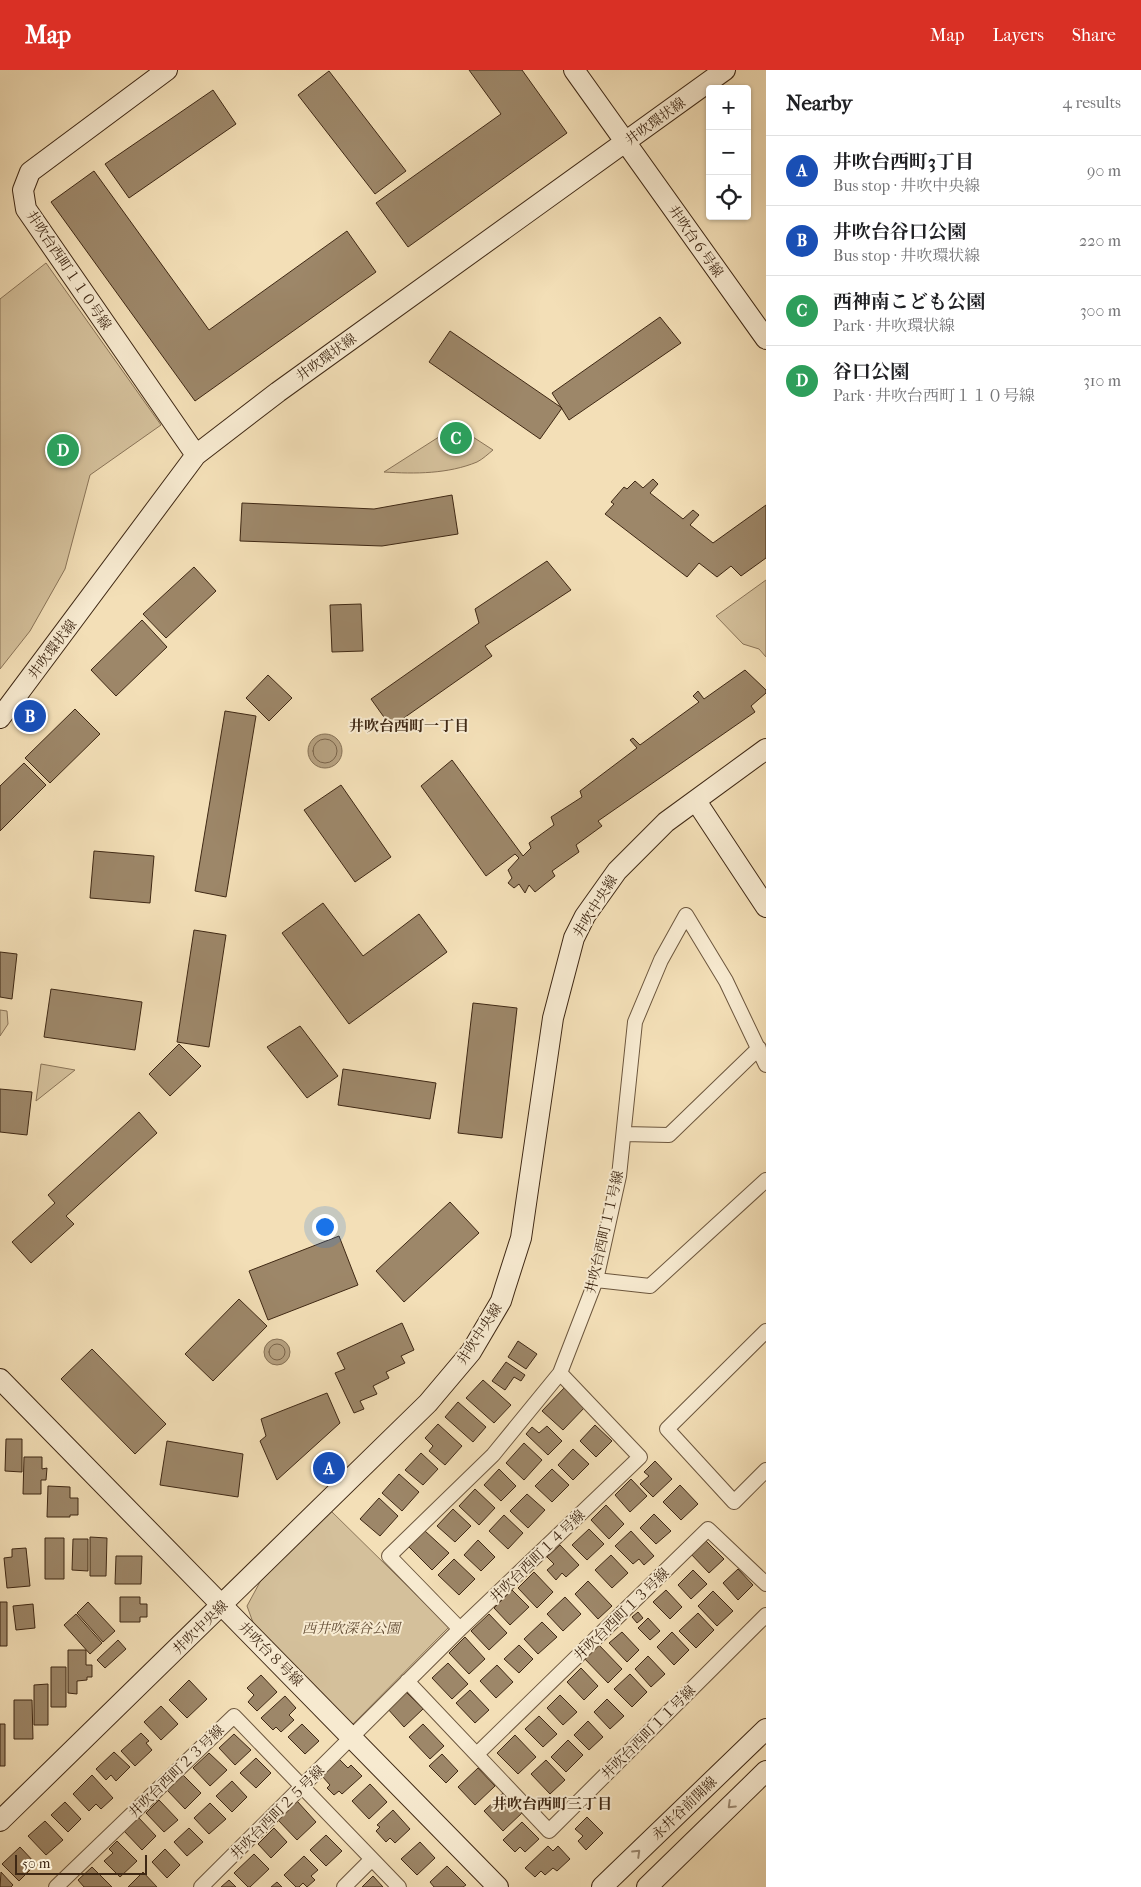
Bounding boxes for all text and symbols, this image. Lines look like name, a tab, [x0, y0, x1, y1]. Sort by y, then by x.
text: Map	[25, 21, 71, 49]
text: Map	[930, 25, 964, 46]
text: Layers	[992, 25, 1044, 46]
text: Share	[1072, 25, 1116, 46]
map controls	[706, 85, 751, 220]
button: +	[706, 85, 751, 130]
text: Nearby	[786, 91, 852, 115]
text: 4 results	[1063, 93, 1121, 112]
street label: 井吹環状線	[622, 94, 689, 149]
button: −	[706, 130, 751, 175]
text: 井吹台西町3丁目	[833, 151, 974, 173]
text: A	[797, 161, 807, 180]
text: 90 m	[1087, 161, 1121, 180]
button: locate	[706, 175, 751, 220]
text: Bus stop · 井吹中央線	[833, 176, 980, 195]
street label: 井吹台６号線	[665, 202, 727, 281]
street label: 井吹台西町１１０号線	[22, 207, 115, 333]
text: 井吹台谷口公園	[833, 221, 966, 243]
text: B	[797, 231, 807, 250]
text: 220 m	[1079, 231, 1121, 250]
text: Bus stop · 井吹環状線	[833, 246, 980, 265]
text: 西神南こども公園	[833, 291, 985, 313]
text: C	[797, 301, 807, 320]
text: 300 m	[1080, 301, 1121, 320]
text: Park · 井吹環状線	[833, 316, 955, 335]
street label: 井吹環状線	[293, 330, 360, 385]
text: 谷口公園	[833, 361, 909, 383]
text: D	[796, 371, 808, 390]
text: 310 m	[1083, 371, 1121, 390]
text: Park · 井吹台西町１１０号線	[833, 386, 1035, 405]
pin: C	[440, 419, 472, 457]
pin: D	[47, 431, 79, 469]
street label: 井吹環状線	[25, 616, 80, 682]
pin: B	[14, 697, 46, 735]
district label: 井吹台西町一丁目	[349, 717, 469, 735]
street label: 井吹中央線	[570, 872, 621, 940]
street label: 井吹台西町１１号線	[582, 1169, 627, 1295]
your location	[312, 1214, 338, 1240]
street label: 井吹中央線	[453, 1300, 506, 1368]
pin: A	[313, 1449, 345, 1487]
street label: 井吹台西町１４号線	[486, 1506, 589, 1606]
street label: 井吹台西町１３号線	[570, 1564, 673, 1664]
street label: 井吹中央線	[169, 1597, 231, 1658]
street label: 井吹台８号線	[235, 1619, 306, 1690]
park label: 西井吹深谷公園	[302, 1620, 402, 1637]
street label: 井吹台西町１１号線	[598, 1682, 699, 1783]
street label: 井吹台西町２３号線	[125, 1721, 228, 1821]
street label: 井吹台西町２５号線	[227, 1762, 328, 1863]
street label: 永井谷前開線	[648, 1773, 720, 1844]
district label: 井吹台西町三丁目	[492, 1795, 612, 1813]
one-way arrow	[728, 1799, 737, 1808]
one-way arrow	[632, 1850, 641, 1859]
scale bar	[15, 1852, 148, 1875]
text: 50 m	[22, 1855, 50, 1872]

